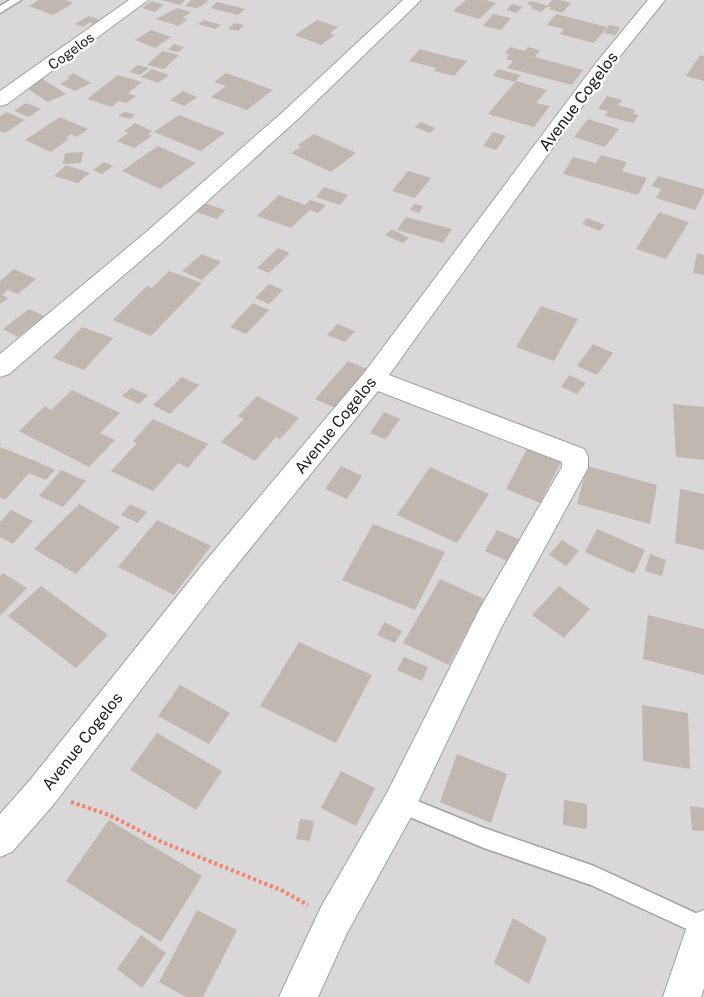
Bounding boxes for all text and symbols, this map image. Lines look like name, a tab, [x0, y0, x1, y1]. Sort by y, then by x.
street label: Cogelos	[45, 29, 97, 73]
street label: Avenue Cogelos	[535, 48, 622, 155]
street label: Avenue Cogelos	[291, 373, 380, 478]
street label: Avenue Cogelos	[38, 689, 127, 794]

